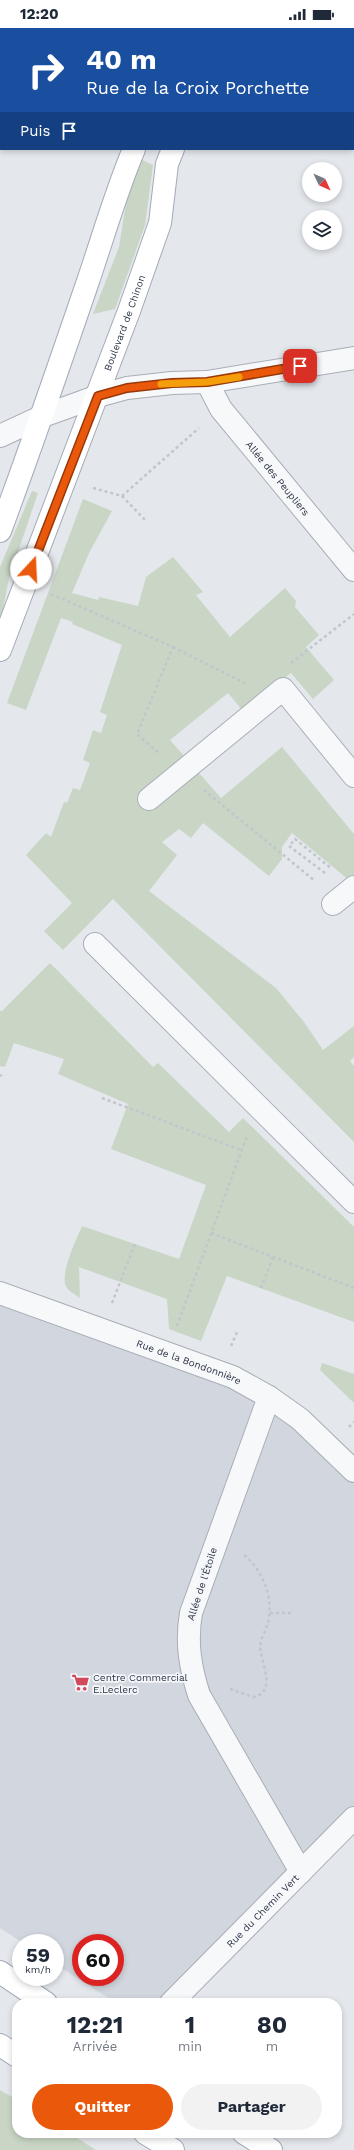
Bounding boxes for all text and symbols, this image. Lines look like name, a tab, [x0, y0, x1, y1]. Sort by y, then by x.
text: 12:20	[20, 5, 59, 23]
text: 40 m	[86, 43, 156, 76]
icon: right	[20, 44, 72, 96]
text: Rue de la Croix Porchette	[86, 77, 309, 98]
icon: arrive	[58, 120, 80, 142]
text: Puis	[20, 122, 50, 140]
north arrow	[302, 162, 342, 202]
map controls	[302, 162, 342, 250]
button: layers	[302, 210, 342, 250]
street label: Boulevard de Chinon	[101, 273, 147, 372]
pin	[283, 349, 317, 383]
icon: arrive	[289, 355, 311, 377]
street label: Allée des Peupliers	[244, 439, 312, 518]
position arrow	[10, 548, 52, 590]
street label: Rue de la Bondonnière	[135, 1337, 244, 1386]
street label: Allée de l'Étoile	[185, 1546, 219, 1622]
place label: Centre Commercial E.Leclerc	[93, 1672, 188, 1695]
supermarket icon: Centre Commercial E.Leclerc	[70, 1673, 90, 1693]
street label: Rue du Chemin Vert	[224, 1871, 301, 1949]
speed limit sign: 60	[72, 1934, 124, 1986]
text: 59	[26, 1943, 50, 1967]
text: km/h	[25, 1964, 51, 1975]
text: 12:21	[67, 2011, 123, 2039]
text: 1	[185, 2011, 195, 2039]
text: 80	[257, 2011, 287, 2039]
text: Arrivée	[73, 2039, 117, 2054]
text: min	[178, 2039, 202, 2054]
text: m	[266, 2039, 278, 2054]
button: Quitter	[32, 2084, 173, 2130]
button: Partager	[181, 2084, 322, 2130]

